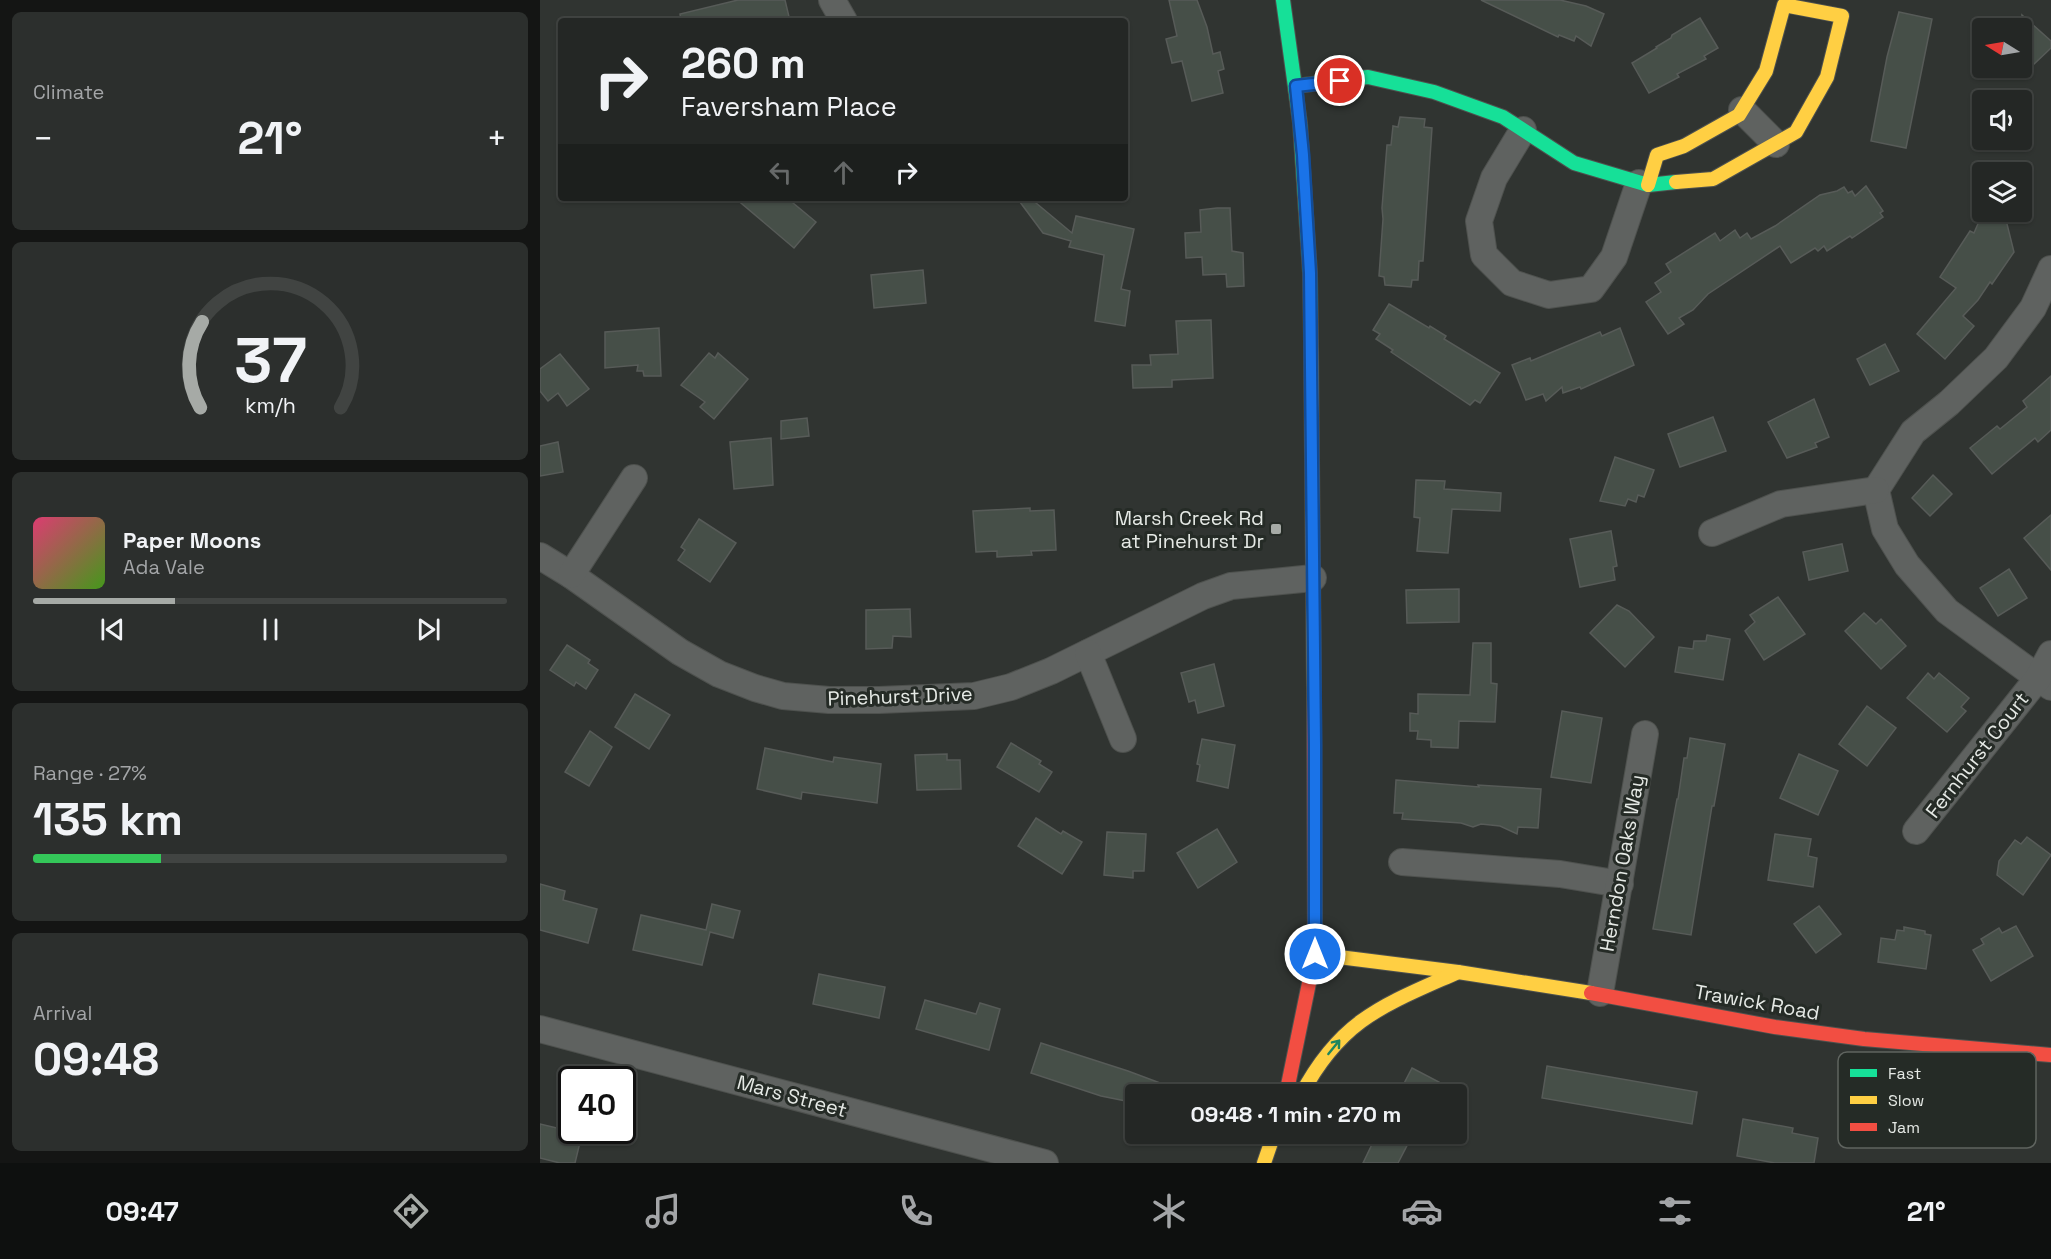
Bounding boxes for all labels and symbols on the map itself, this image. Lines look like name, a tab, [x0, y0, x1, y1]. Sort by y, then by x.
north arrow	[1972, 18, 2032, 78]
pin	[1314, 55, 1365, 106]
place label: Marsh Creek Rd at Pinehurst Dr	[1115, 505, 1264, 554]
marker: Marsh Creek Rd at Pinehurst Dr	[1269, 522, 1283, 536]
street label: Pinehurst Drive	[827, 680, 973, 712]
street label: Fernhurst Court	[1920, 687, 2034, 823]
street label: Herndon Oaks Way	[1594, 773, 1650, 953]
position arrow	[1283, 922, 1347, 986]
street label: Trawick Road	[1692, 978, 1822, 1026]
one-way arrow	[1328, 1039, 1341, 1055]
legend	[1838, 1052, 2036, 1148]
text: Fast	[1888, 1063, 1921, 1084]
speed limit sign: 40	[558, 1066, 636, 1144]
street label: Mars Street	[734, 1069, 850, 1123]
text: Slow	[1888, 1090, 1924, 1111]
text: Jam	[1888, 1117, 1920, 1138]

